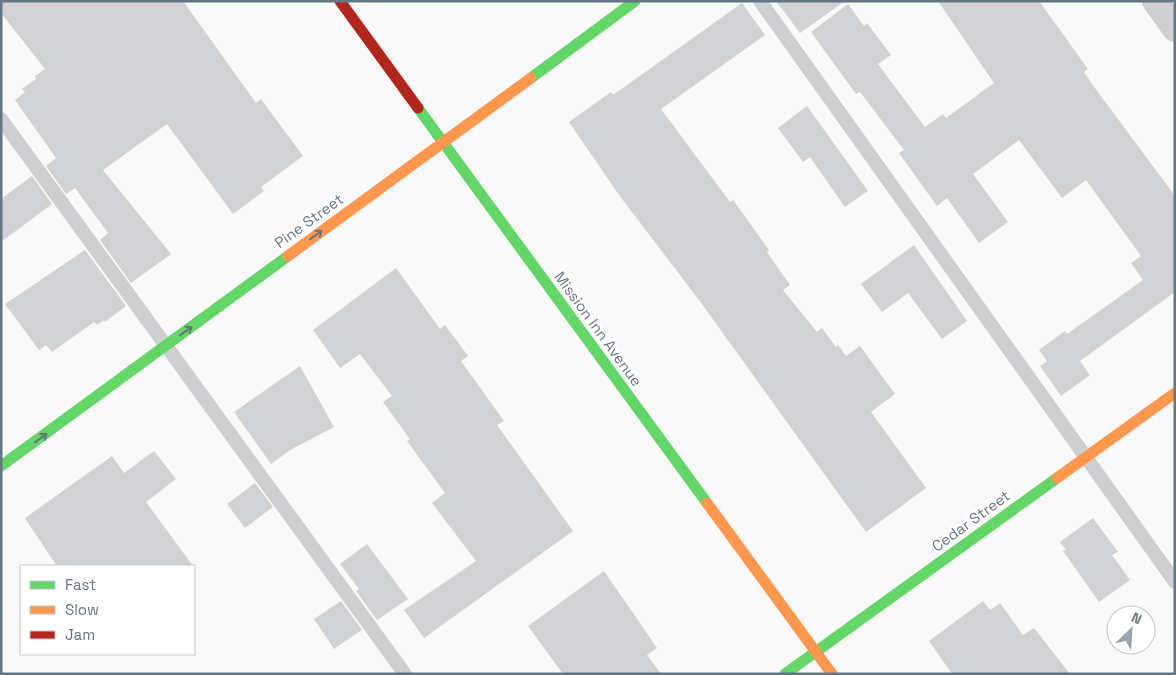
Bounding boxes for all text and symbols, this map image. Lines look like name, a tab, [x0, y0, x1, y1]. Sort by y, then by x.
street label: Pine Street	[271, 189, 347, 252]
one-way arrow	[309, 229, 322, 240]
street label: Mission Inn Avenue	[550, 268, 646, 390]
one-way arrow	[179, 326, 193, 336]
one-way arrow	[33, 432, 47, 443]
street label: Cedar Street	[928, 486, 1014, 555]
legend	[20, 565, 195, 655]
text: Fast	[65, 575, 96, 594]
text: Slow	[65, 600, 99, 619]
north arrow	[1106, 605, 1156, 655]
text: N	[1128, 608, 1145, 628]
text: Jam	[65, 625, 95, 644]

